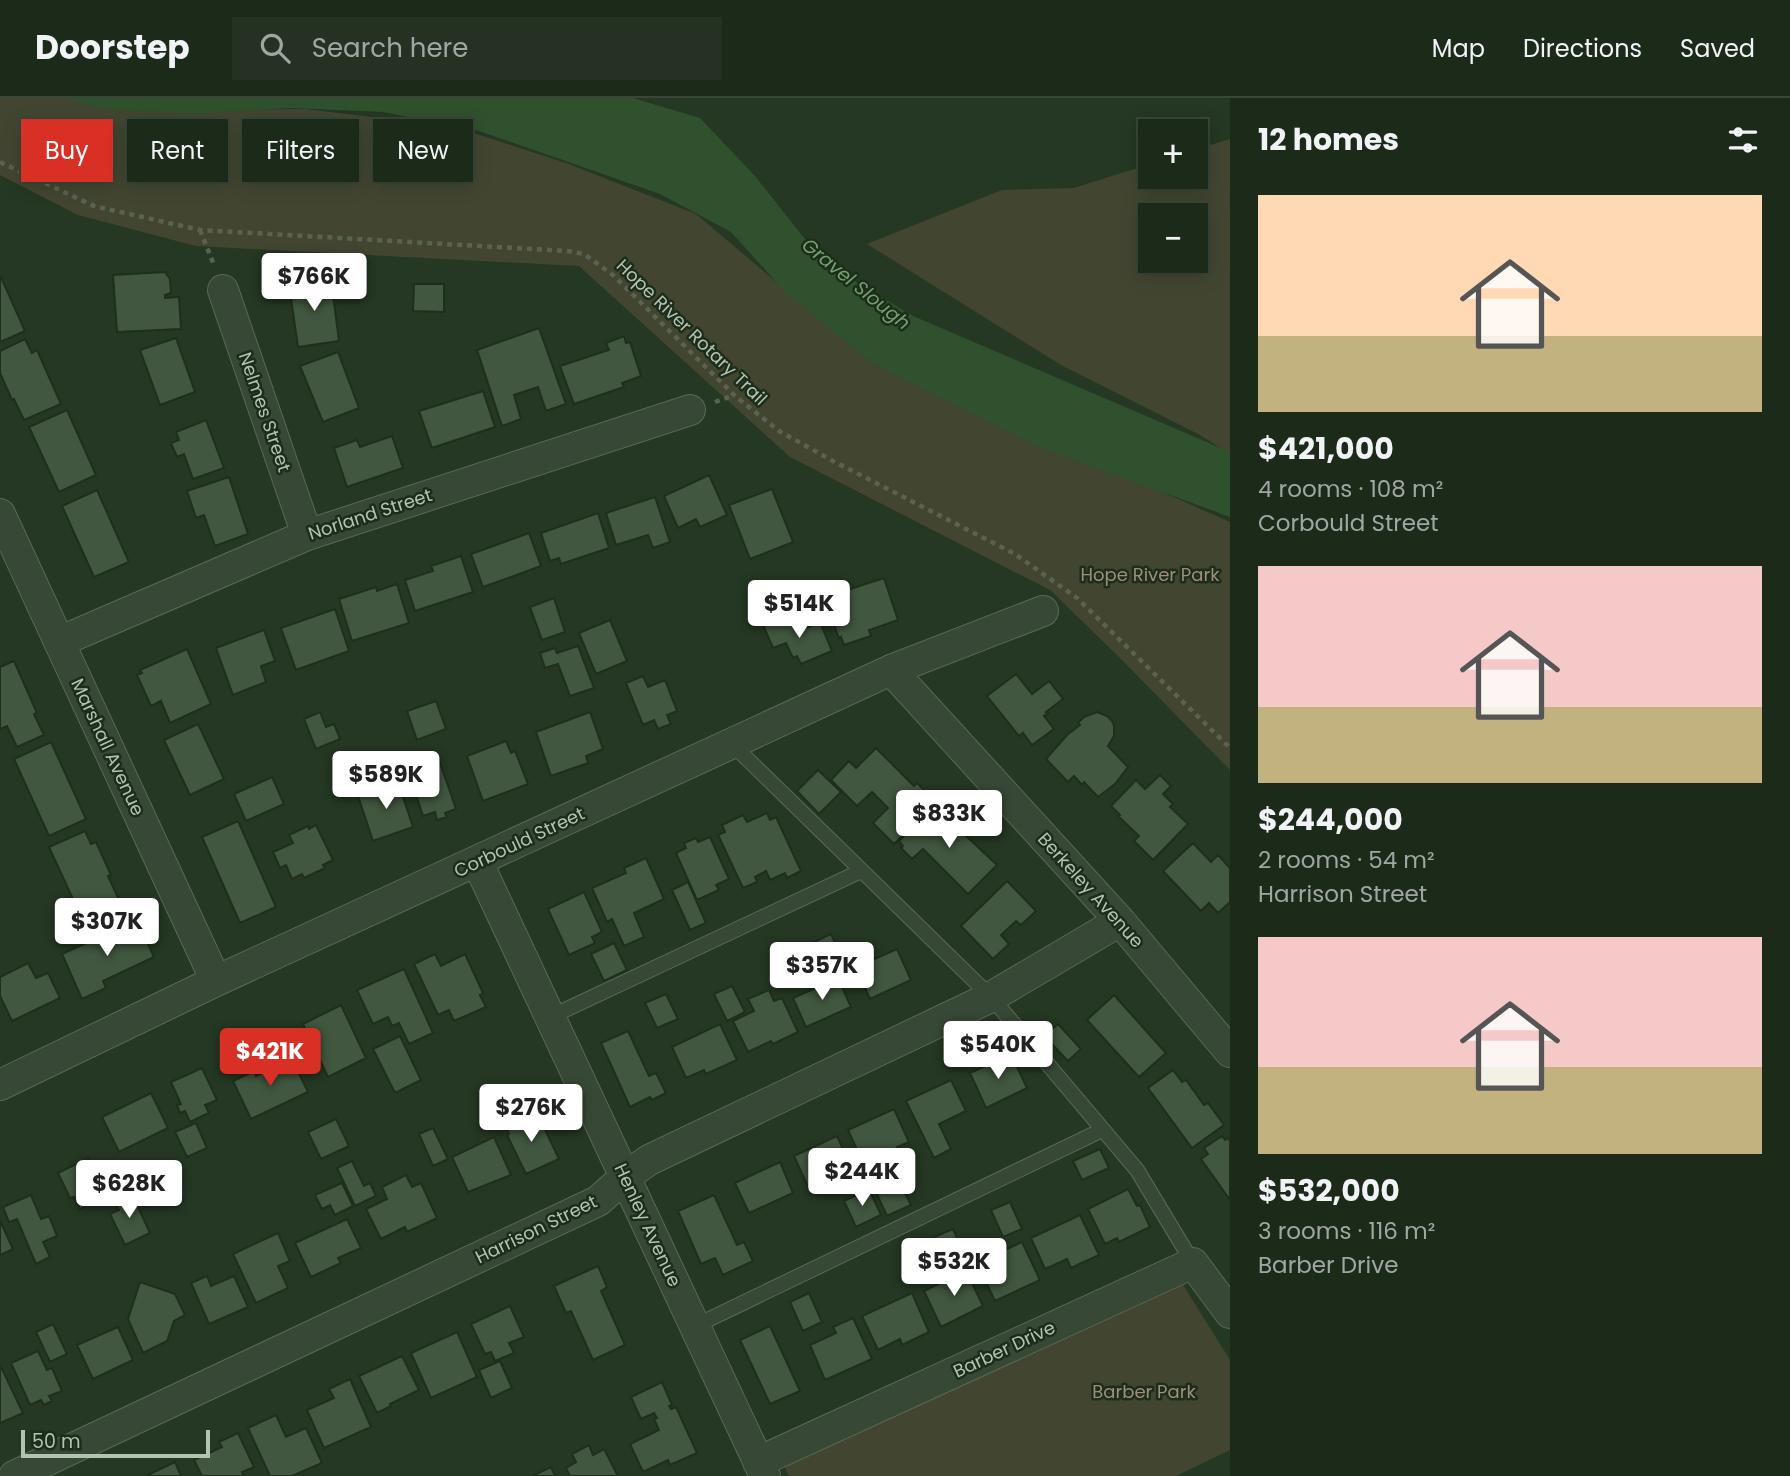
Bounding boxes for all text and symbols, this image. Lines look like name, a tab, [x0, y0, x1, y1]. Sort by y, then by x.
search box	[232, 17, 722, 80]
text: Doorstep	[35, 24, 190, 71]
icon: search	[256, 29, 294, 67]
text: Search here	[312, 30, 468, 66]
text: Map	[1432, 32, 1485, 65]
text: Directions	[1523, 32, 1642, 65]
text: Saved	[1680, 32, 1755, 65]
text: 12 homes	[1258, 118, 1399, 161]
chip: Buy	[21, 119, 113, 182]
chip: Rent	[127, 119, 228, 182]
chip: Filters	[242, 119, 359, 182]
chip: New	[373, 119, 473, 182]
map controls	[1138, 119, 1208, 273]
button: +	[1138, 119, 1208, 189]
icon: filters	[1724, 121, 1762, 159]
button: −	[1138, 203, 1208, 273]
water label: Gravel Slough	[796, 232, 916, 336]
icon: home	[1447, 241, 1573, 367]
street label: Hope River Rotary Trail	[611, 253, 773, 411]
pin: $766K	[265, 254, 363, 313]
text: $766K	[278, 260, 350, 292]
street label: Nelmes Street	[233, 349, 297, 475]
text: $421,000	[1258, 427, 1394, 470]
text: 4 rooms · 108 m²	[1258, 473, 1443, 505]
street label: Norland Street	[305, 482, 435, 546]
text: Corbould Street	[1258, 507, 1439, 539]
park label: Hope River Park	[1081, 562, 1220, 587]
pin: $514K	[750, 580, 848, 640]
text: $514K	[764, 587, 834, 619]
icon: home	[1447, 612, 1573, 738]
street label: Marshall Avenue	[65, 674, 151, 820]
pin: $589K	[337, 752, 435, 811]
text: $589K	[348, 758, 424, 790]
pin: $833K	[900, 790, 998, 850]
text: $833K	[912, 797, 986, 829]
text: $244,000	[1258, 798, 1403, 841]
street label: Corbould Street	[450, 801, 588, 883]
street label: Berkeley Avenue	[1032, 827, 1150, 953]
text: 2 rooms · 54 m²	[1258, 844, 1435, 876]
text: Harrison Street	[1258, 878, 1427, 910]
pin: $307K	[58, 898, 156, 958]
text: $307K	[71, 905, 143, 937]
pin: $357K	[773, 942, 871, 1002]
text: $357K	[786, 949, 858, 981]
icon: home	[1447, 983, 1573, 1109]
pin: $540K	[949, 1021, 1047, 1081]
pin: $421K	[221, 1028, 319, 1088]
text: $540K	[960, 1028, 1036, 1060]
text: $421K	[236, 1035, 304, 1067]
pin: $276K	[482, 1084, 580, 1144]
text: $276K	[495, 1091, 567, 1123]
pin: $244K	[813, 1148, 911, 1208]
text: $244K	[824, 1155, 900, 1187]
street label: Henley Avenue	[609, 1159, 687, 1291]
pin: $628K	[80, 1160, 178, 1220]
text: $628K	[92, 1167, 166, 1199]
text: $532,000	[1258, 1169, 1400, 1212]
street label: Harrison Street	[471, 1189, 601, 1269]
text: 3 rooms · 116 m²	[1258, 1215, 1435, 1247]
pin: $532K	[905, 1238, 1003, 1298]
text: $532K	[917, 1245, 991, 1277]
text: Barber Drive	[1258, 1249, 1398, 1281]
street label: Barber Drive	[949, 1314, 1059, 1384]
park label: Barber Park	[1092, 1379, 1196, 1404]
scale bar	[21, 1427, 210, 1459]
text: 50 m	[32, 1428, 81, 1455]

